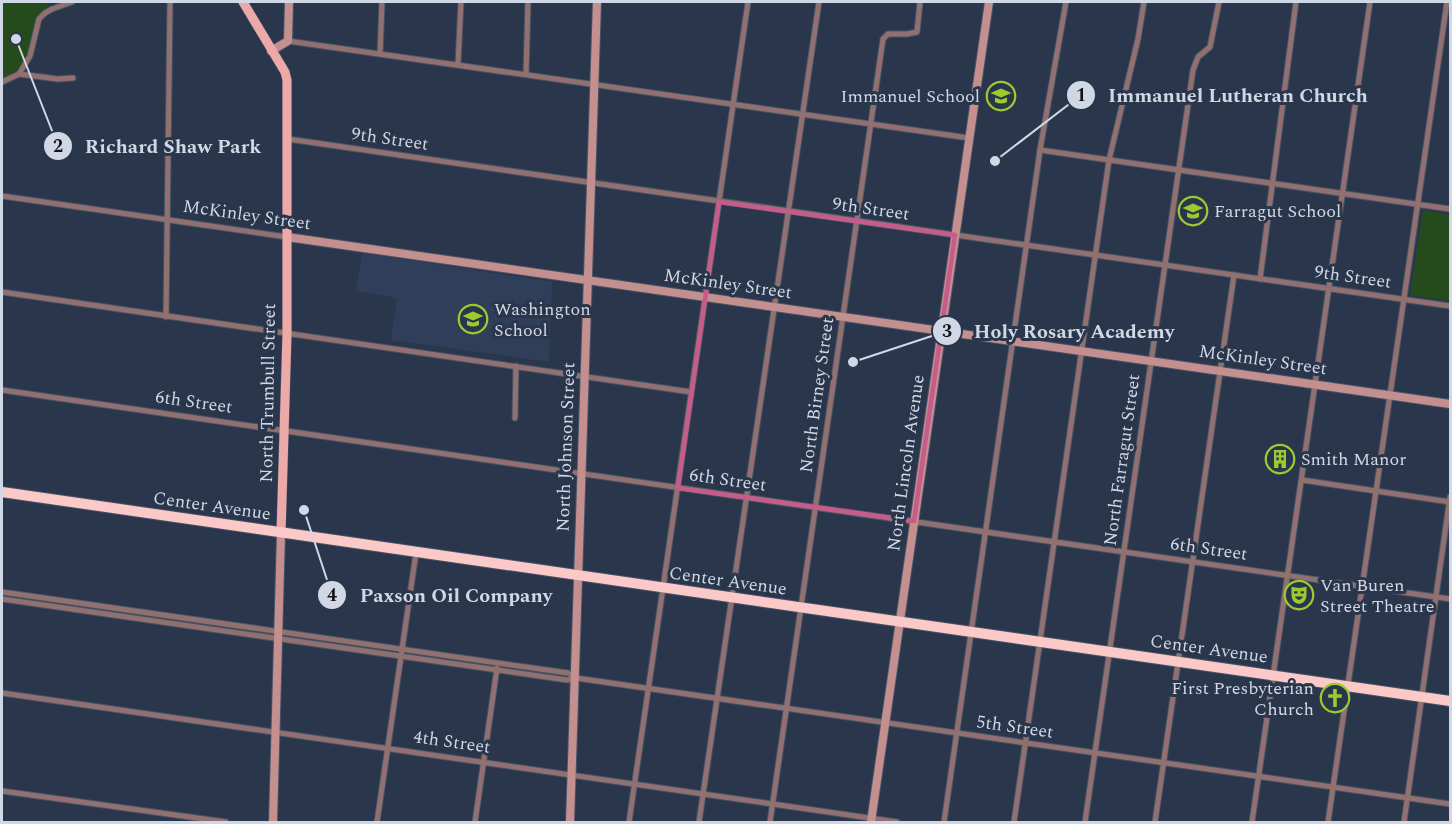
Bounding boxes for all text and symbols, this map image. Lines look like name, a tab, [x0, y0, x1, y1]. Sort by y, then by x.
callout: Immanuel Lutheran Church	[1066, 76, 1380, 114]
school or university icon: Immanuel School	[985, 80, 1017, 112]
text: Immanuel Lutheran Church	[1108, 81, 1368, 111]
text: 1	[1076, 82, 1086, 109]
place label: Immanuel School	[840, 83, 980, 110]
street label: 9th Street	[350, 120, 430, 158]
callout: Richard Shaw Park	[43, 127, 273, 165]
text: Richard Shaw Park	[85, 132, 261, 162]
text: 2	[53, 133, 63, 160]
street label: 9th Street	[831, 190, 911, 228]
street label: McKinley Street	[181, 193, 313, 237]
school or university icon: Farragut School	[1177, 195, 1209, 227]
place label: Farragut School	[1214, 198, 1341, 225]
street label: 9th Street	[1313, 258, 1393, 296]
street label: McKinley Street	[662, 262, 794, 306]
place label: Washington School	[494, 296, 591, 344]
street label: North Trumbull Street	[253, 303, 283, 483]
school or university icon: Washington School	[457, 303, 489, 335]
callout: Holy Rosary Academy	[932, 312, 1186, 350]
street label: North Birney Street	[793, 315, 841, 475]
text: Holy Rosary Academy	[974, 317, 1176, 347]
text: 3	[942, 318, 952, 345]
street label: McKinley Street	[1197, 338, 1329, 382]
street label: North Johnson Street	[550, 362, 582, 532]
street label: North Farragut Street	[1097, 372, 1147, 548]
street label: North Lincoln Avenue	[880, 373, 932, 553]
street label: 6th Street	[154, 383, 234, 421]
building icon: Smith Manor	[1264, 443, 1296, 475]
place label: Smith Manor	[1301, 446, 1406, 473]
street label: 6th Street	[688, 461, 768, 499]
street label: Center Avenue	[151, 484, 273, 528]
street label: 6th Street	[1169, 530, 1249, 568]
street label: Center Avenue	[667, 559, 789, 603]
place label: Van Buren Street Theatre	[1320, 572, 1434, 620]
callout: Paxson Oil Company	[317, 576, 564, 614]
theatre icon: Van Buren Street Theatre	[1283, 579, 1315, 611]
text: Paxson Oil Company	[360, 581, 554, 611]
text: 4	[327, 582, 337, 609]
street label: Center Avenue	[1148, 627, 1270, 671]
place label: First Presbyterian Church	[1171, 675, 1314, 723]
church icon: First Presbyterian Church	[1319, 682, 1351, 714]
street label: 5th Street	[975, 708, 1055, 746]
street label: 4th Street	[412, 723, 492, 761]

